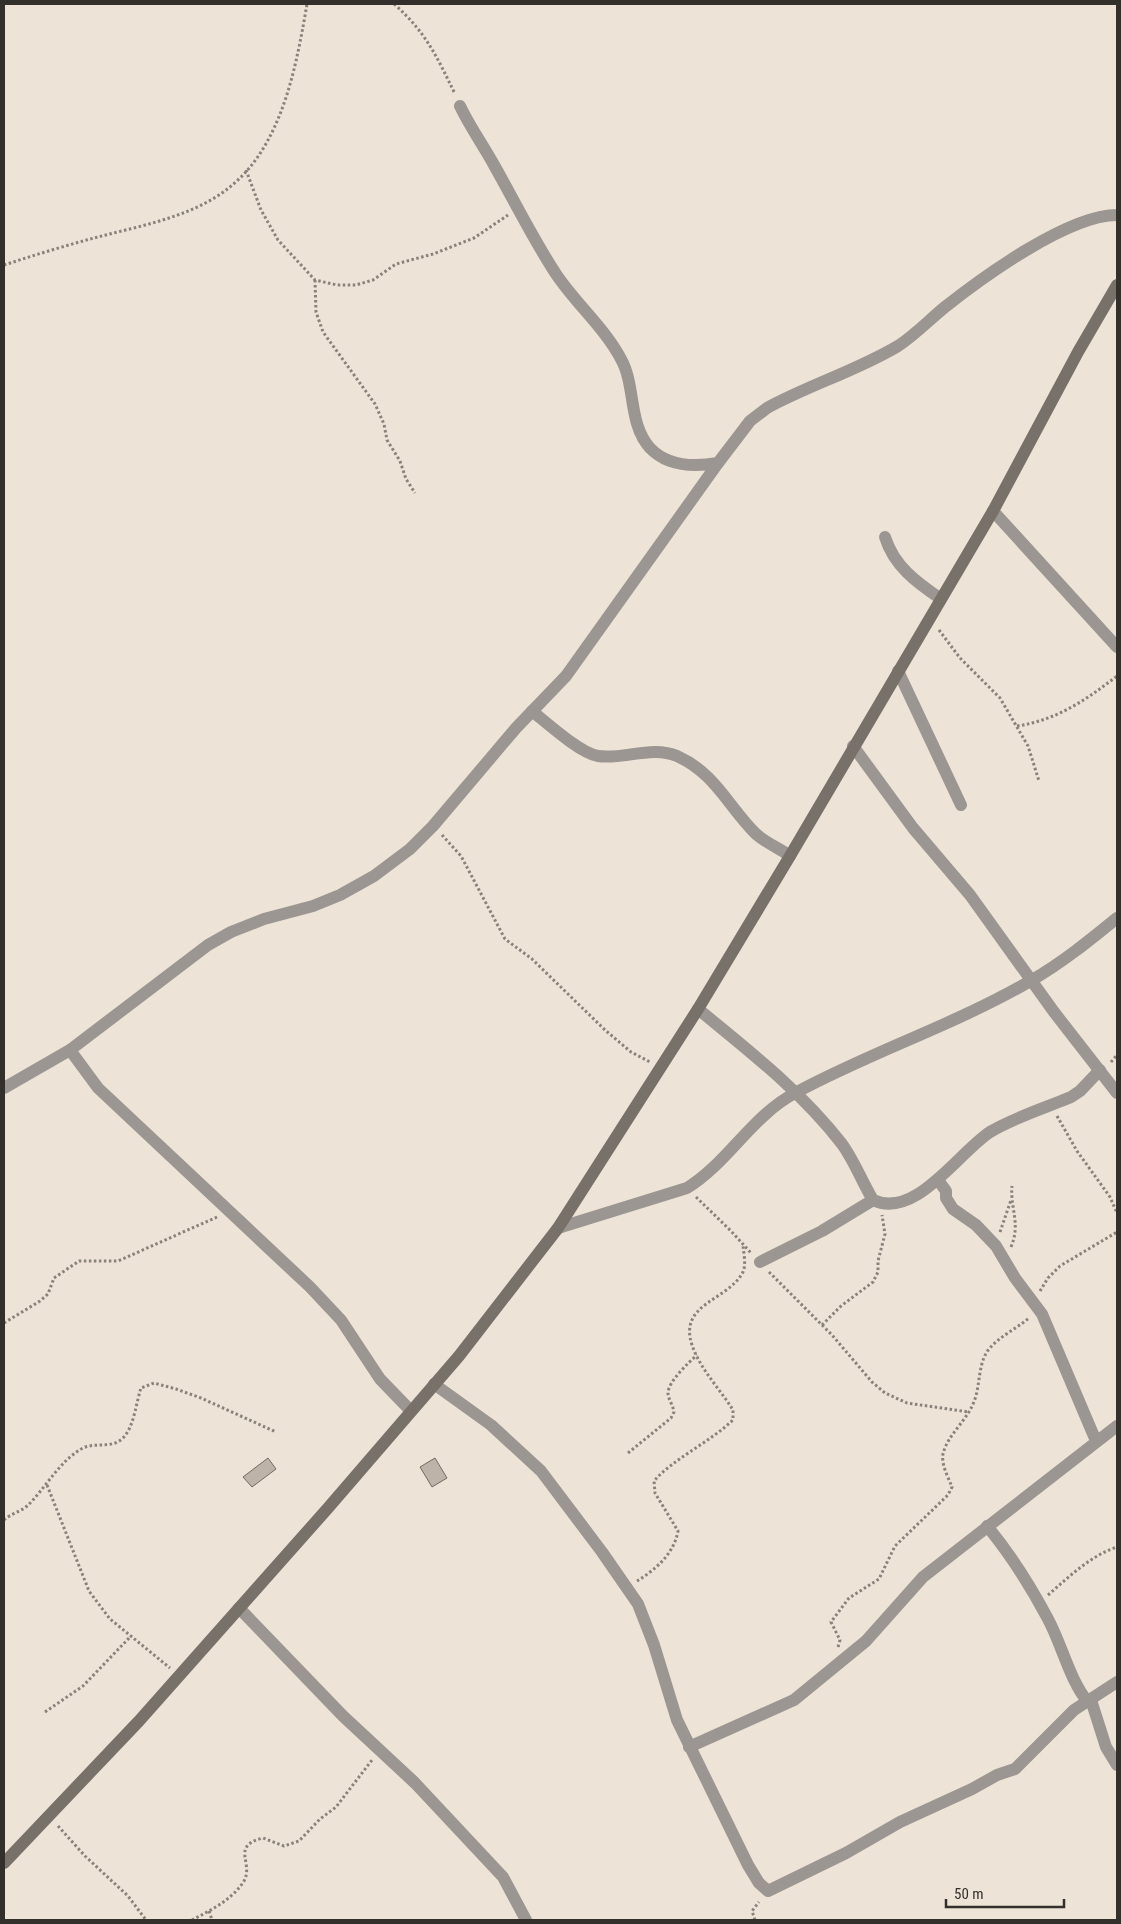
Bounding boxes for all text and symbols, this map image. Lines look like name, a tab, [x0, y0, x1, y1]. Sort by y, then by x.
scale bar	[946, 1876, 1064, 1908]
text: 50 m	[954, 1885, 984, 1903]

